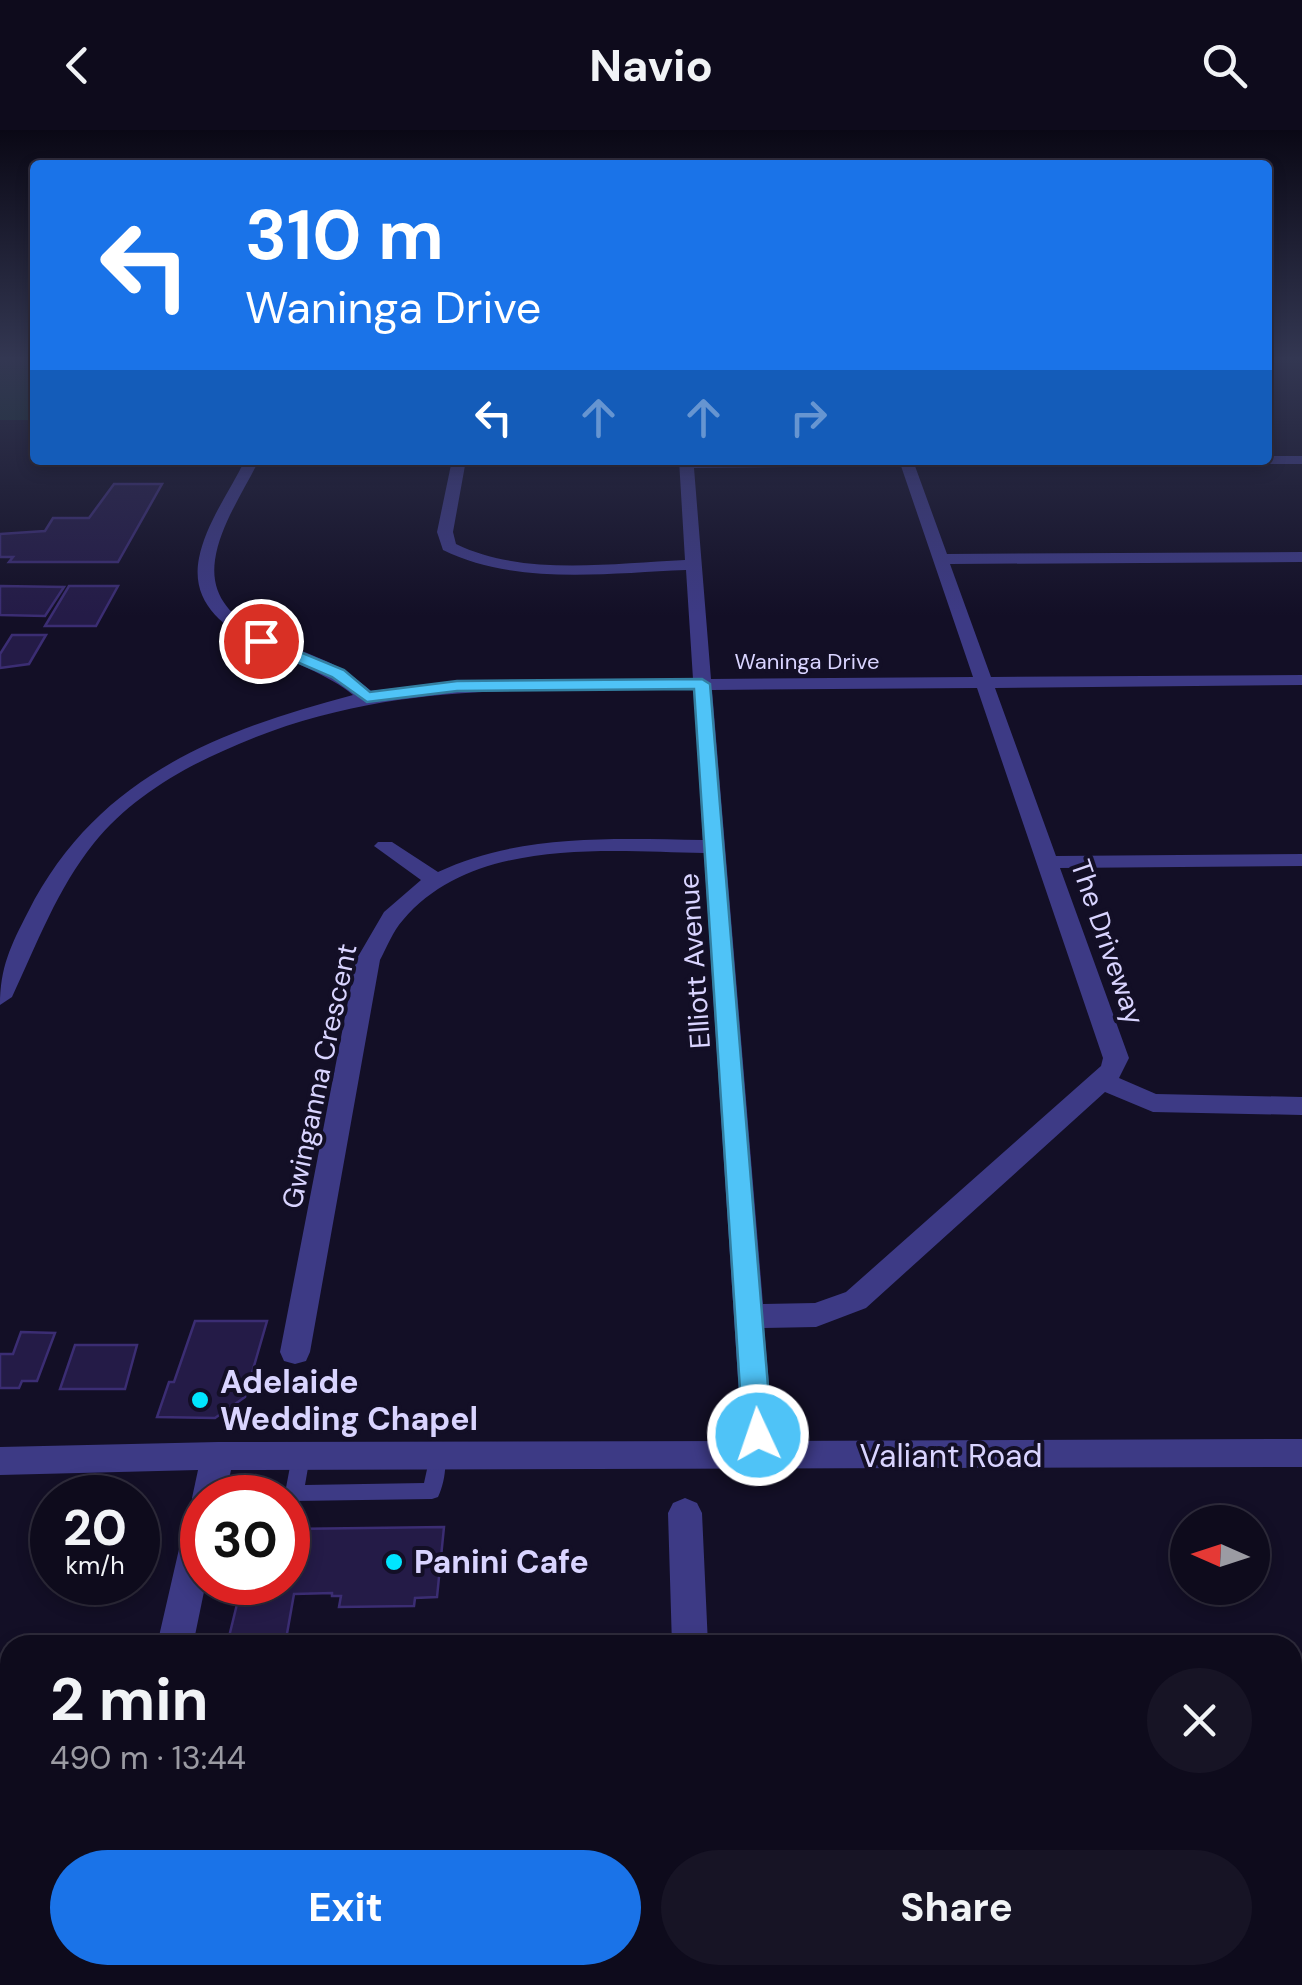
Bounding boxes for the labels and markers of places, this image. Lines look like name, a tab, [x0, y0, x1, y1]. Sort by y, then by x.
pin	[219, 599, 304, 684]
place label: Adelaide Wedding Chapel	[220, 1361, 478, 1440]
marker: Adelaide Wedding Chapel	[189, 1389, 211, 1411]
place label: Panini Cafe	[414, 1541, 589, 1583]
marker: Panini Cafe	[383, 1551, 405, 1573]

